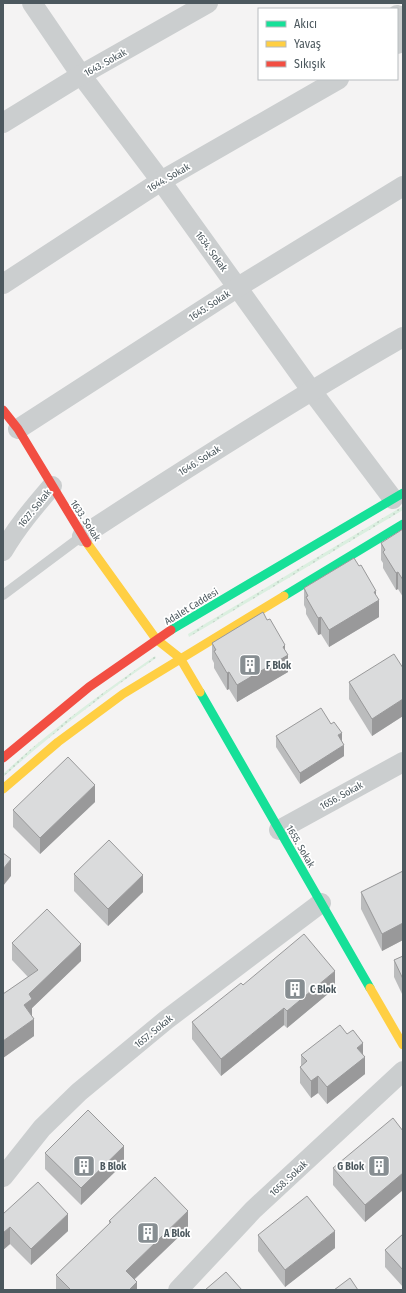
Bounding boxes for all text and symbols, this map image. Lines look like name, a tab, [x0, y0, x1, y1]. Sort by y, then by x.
legend	[258, 8, 398, 80]
text: Akıcı	[294, 17, 317, 31]
text: Yavaş	[294, 37, 321, 51]
street label: 1643. Sokak	[82, 46, 129, 79]
text: Sıkışık	[294, 57, 326, 71]
street label: 1644. Sokak	[145, 161, 192, 195]
street label: 1634. Sokak	[193, 229, 230, 274]
street label: 1645. Sokak	[187, 288, 233, 324]
street label: 1646. Sokak	[176, 443, 223, 479]
street label: 1627. Sokak	[16, 487, 54, 530]
street label: 1633. Sokak	[67, 498, 103, 544]
street label: Adalet Caddesi	[162, 586, 221, 628]
building icon: F Blok	[237, 652, 263, 678]
place label: F Blok	[266, 660, 292, 672]
street label: 1656. Sokak	[318, 779, 365, 813]
street label: 1655. Sokak	[283, 823, 317, 870]
building icon: C Blok	[282, 976, 308, 1002]
place label: C Blok	[310, 984, 337, 996]
street label: 1657. Sokak	[132, 1012, 176, 1051]
building icon: B Blok	[71, 1153, 97, 1179]
building icon: G Blok	[366, 1153, 392, 1179]
street label: 1658. Sokak	[267, 1158, 310, 1199]
place label: B Blok	[100, 1161, 127, 1173]
place label: G Blok	[337, 1161, 365, 1173]
building icon: A Blok	[135, 1220, 161, 1246]
place label: A Blok	[163, 1228, 191, 1240]

